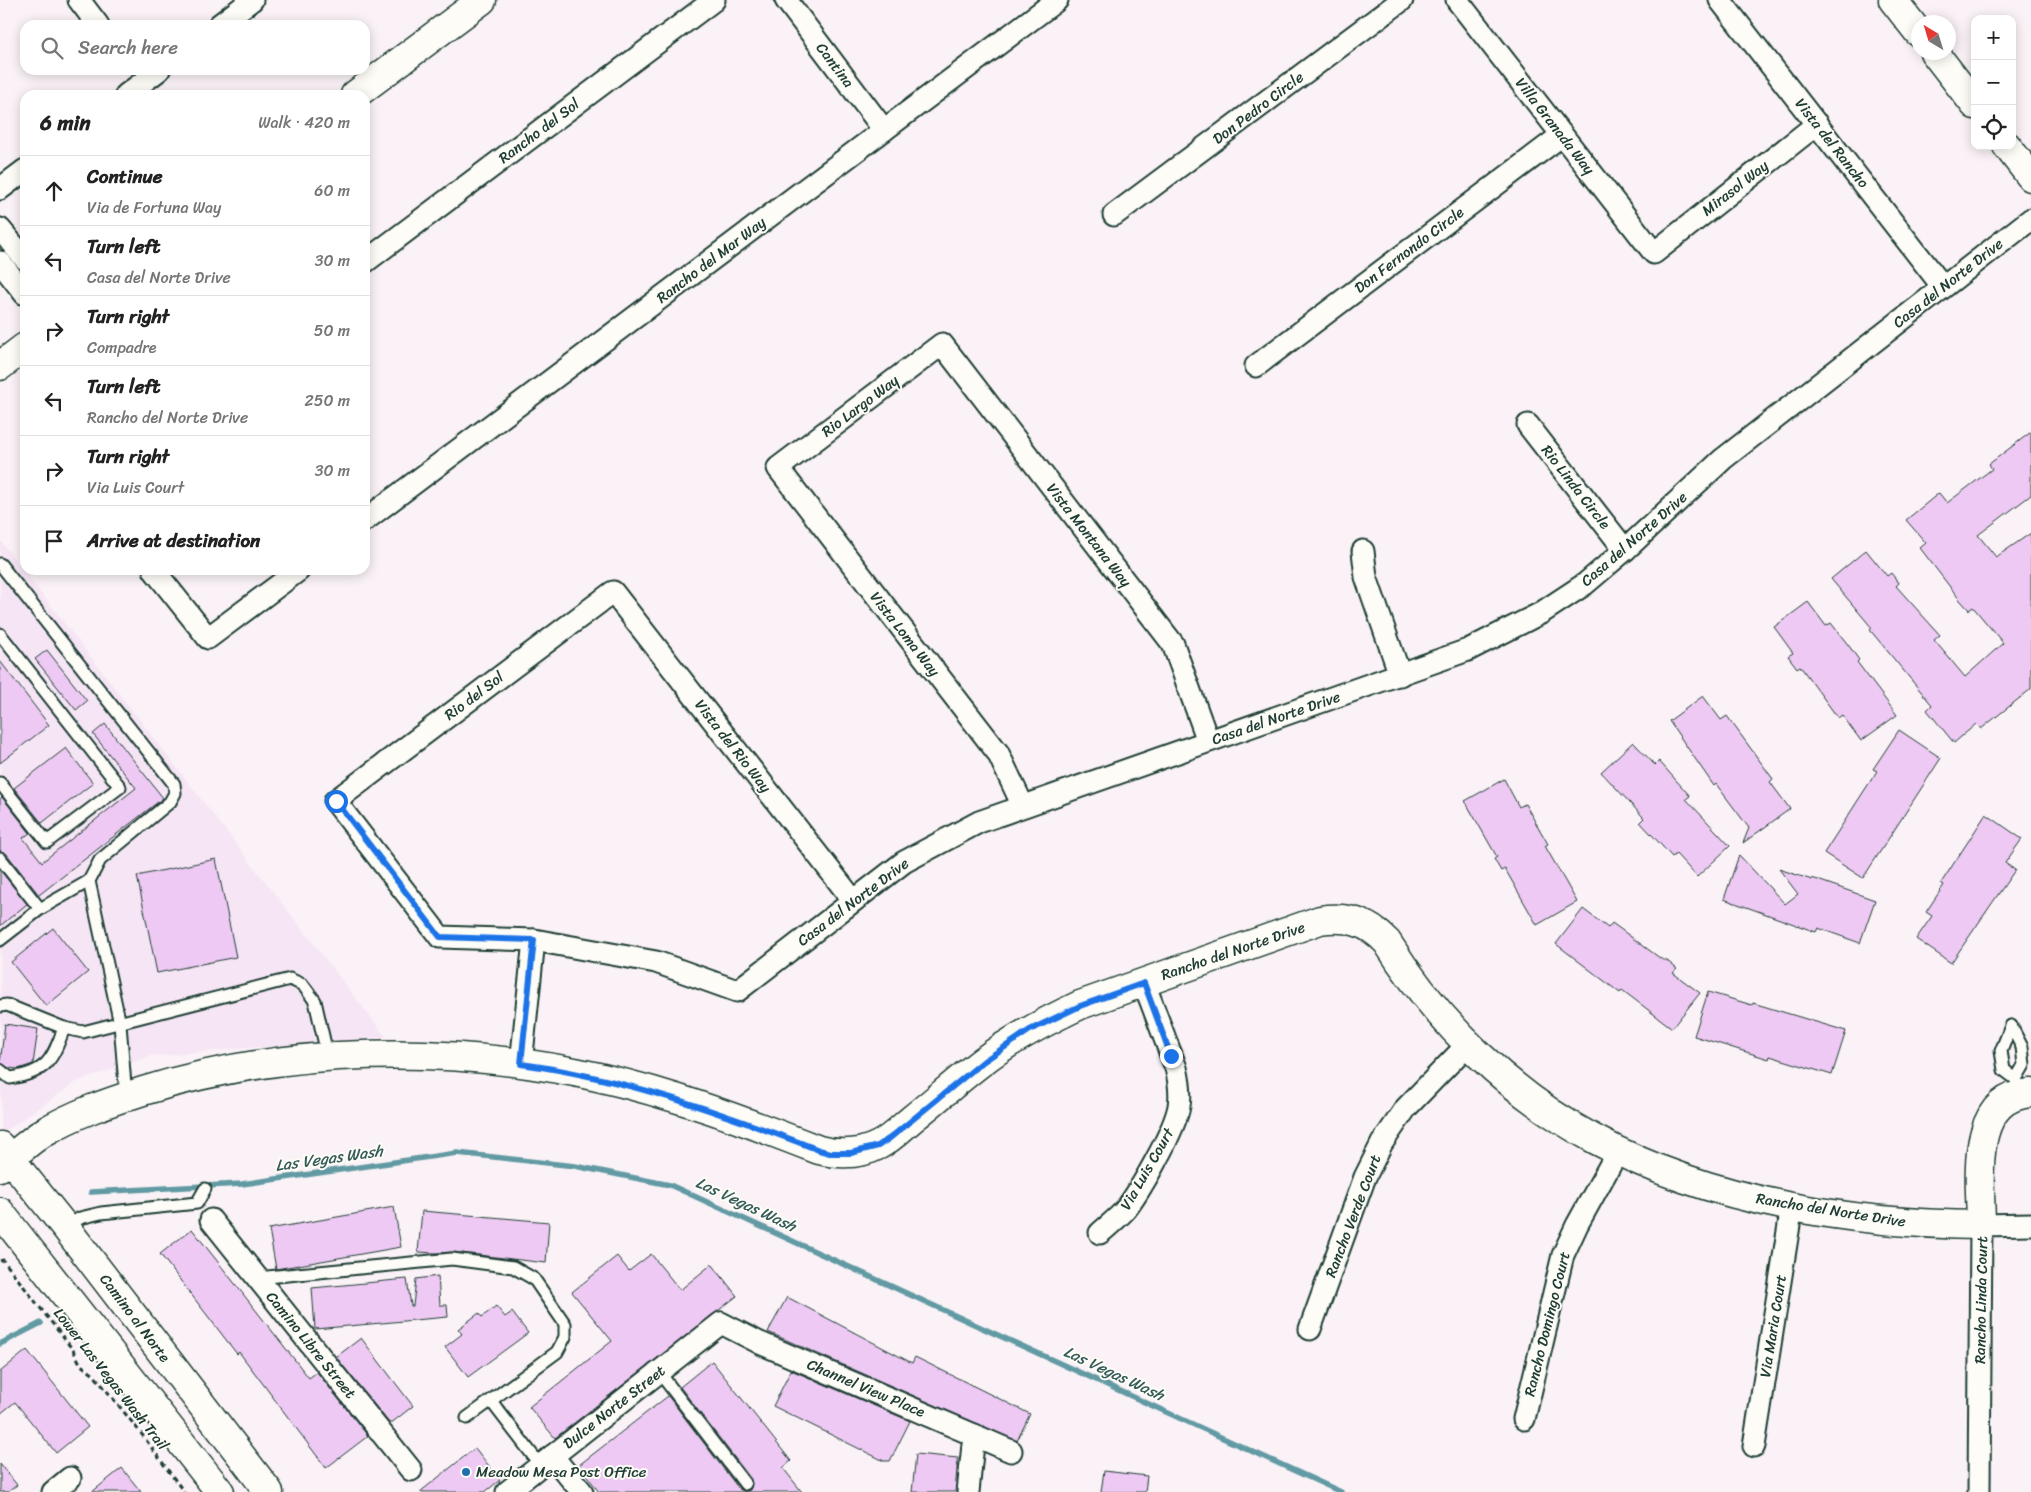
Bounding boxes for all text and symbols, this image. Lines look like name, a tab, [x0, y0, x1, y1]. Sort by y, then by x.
north arrow	[1911, 15, 1956, 60]
map controls	[1971, 15, 2016, 150]
button: +	[1971, 15, 2016, 60]
search box	[20, 20, 370, 75]
text: Search here	[78, 31, 178, 64]
icon: search	[38, 34, 66, 62]
street label: Cantina	[809, 37, 861, 94]
button: −	[1971, 60, 2016, 105]
street label: Don Pedro Circle	[1207, 65, 1310, 151]
street label: Villa Granada Way	[1508, 72, 1602, 181]
street label: Rancho del Sol	[493, 91, 586, 170]
street label: Vista del Rancho	[1788, 92, 1876, 194]
text: 6 min	[40, 104, 91, 142]
button: locate	[1971, 105, 2016, 150]
text: Walk · 420 m	[258, 108, 350, 137]
street label: Mirasol Way	[1696, 153, 1774, 223]
text: Continue	[87, 160, 163, 193]
text: 60 m	[314, 176, 350, 205]
icon: ahead	[40, 177, 68, 205]
text: Via de Fortuna Way	[87, 193, 221, 222]
street label: Don Fernondo Circle	[1348, 200, 1470, 300]
street label: Rancho del Mar Way	[651, 210, 772, 310]
text: Turn left	[87, 230, 160, 263]
street label: Casa del Norte Drive	[1887, 231, 2009, 335]
text: 30 m	[315, 246, 350, 275]
icon: left	[40, 247, 68, 275]
text: Casa del Norte Drive	[87, 263, 231, 292]
text: Turn right	[87, 300, 169, 333]
text: 50 m	[314, 316, 350, 345]
icon: right	[40, 317, 68, 345]
text: Compadre	[87, 333, 157, 362]
street label: Rio Largo Way	[816, 368, 905, 444]
text: Turn left	[87, 370, 160, 403]
text: 250 m	[304, 386, 350, 415]
icon: left	[40, 387, 68, 415]
text: Rancho del Norte Drive	[87, 403, 248, 432]
street label: Rio Linda Circle	[1535, 439, 1617, 535]
text: Turn right	[87, 440, 169, 473]
text: 30 m	[315, 456, 350, 485]
icon: right	[40, 457, 68, 485]
text: Via Luis Court	[87, 473, 184, 502]
street label: Vista Montana Way	[1040, 477, 1138, 593]
street label: Casa del Norte Drive	[1575, 485, 1694, 593]
text: Arrive at destination	[87, 524, 260, 557]
icon: arrive	[40, 527, 68, 555]
street label: Vista Loma Way	[863, 586, 947, 683]
street label: Rio del Sol	[438, 664, 510, 727]
street label: Casa del Norte Drive	[1208, 684, 1344, 752]
street label: Vista del Rio Way	[688, 693, 778, 799]
route start	[325, 790, 348, 813]
street label: Casa del Norte Drive	[791, 851, 915, 953]
street label: Rancho del Norte Drive	[1157, 914, 1309, 988]
route end	[1160, 1045, 1183, 1068]
street label: Via Luis Court	[1113, 1122, 1182, 1215]
water label: Las Vegas Wash	[273, 1136, 386, 1180]
street label: Rancho Verde Court	[1318, 1150, 1389, 1281]
water label: Las Vegas Wash	[691, 1168, 803, 1241]
street label: Rancho del Norte Drive	[1754, 1185, 1908, 1235]
street label: Rancho Linda Court	[1967, 1235, 1995, 1364]
street label: Rancho Domingo Court	[1516, 1248, 1578, 1399]
street label: Camino al Norte	[93, 1268, 177, 1368]
street label: Via Maria Court	[1752, 1272, 1794, 1379]
street label: Camino Libre Street	[259, 1285, 363, 1405]
street label: Lower Las Vegas Wash Trail	[47, 1302, 176, 1457]
water label: Las Vegas Wash	[1059, 1337, 1171, 1410]
street label: Channel View Place	[803, 1351, 929, 1425]
street label: Dulce Norte Street	[557, 1358, 672, 1456]
place label: Meadow Mesa Post Office	[476, 1459, 647, 1485]
marker: Meadow Mesa Post Office	[460, 1466, 472, 1478]

